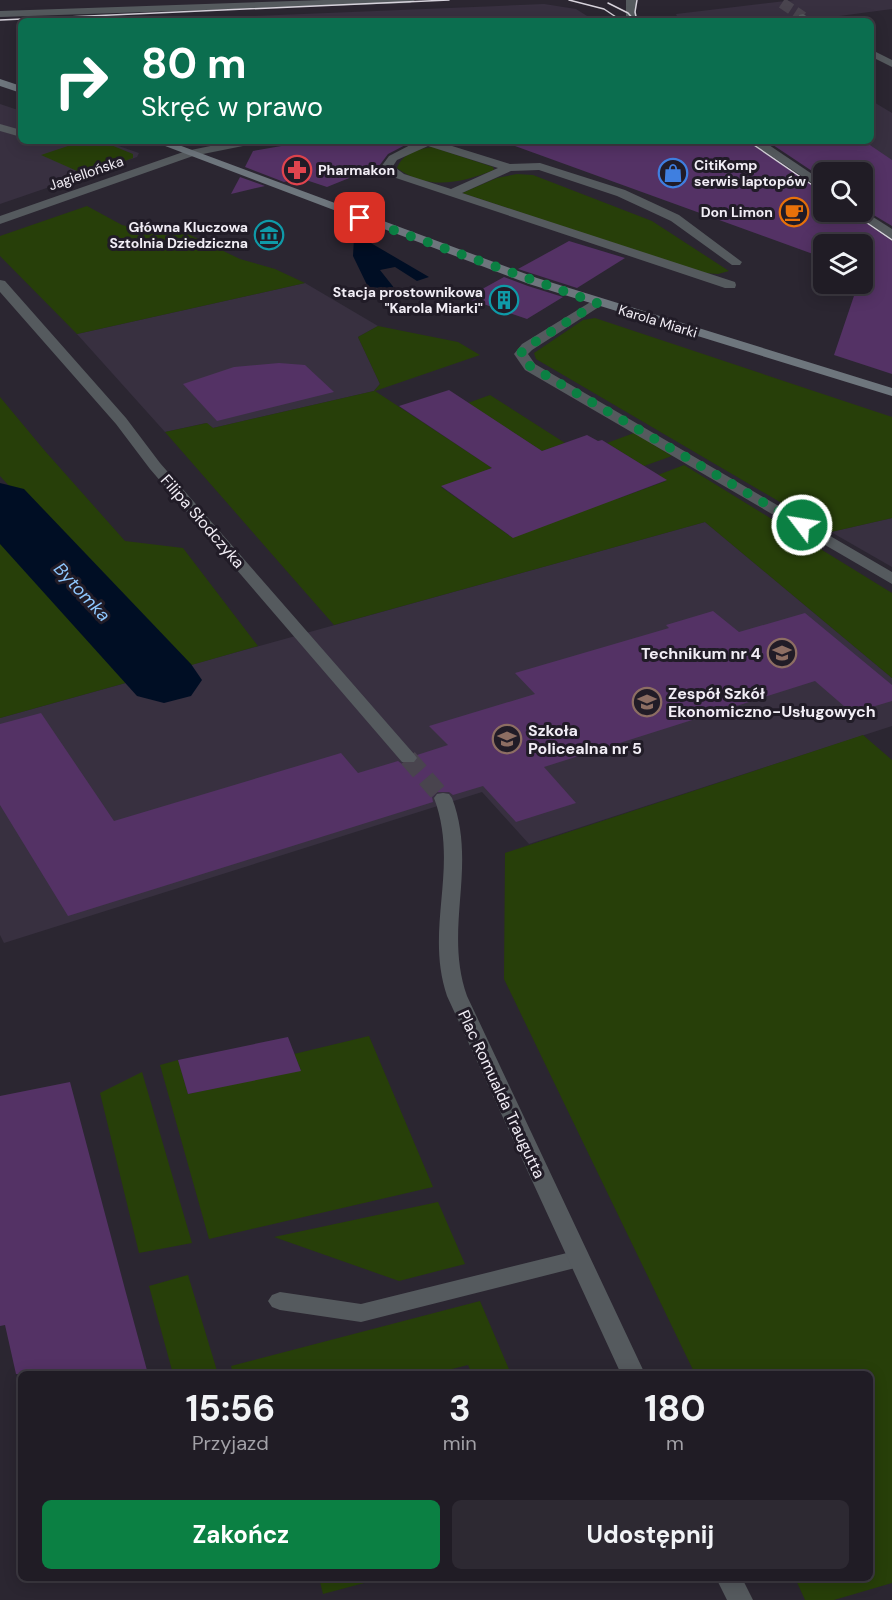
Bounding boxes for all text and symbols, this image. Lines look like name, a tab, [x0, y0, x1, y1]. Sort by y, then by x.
text: 80 m	[141, 36, 247, 91]
icon: right	[42, 42, 120, 120]
text: Skręć w prawo	[141, 89, 323, 124]
street label: Jagiellońska	[46, 152, 126, 194]
pharmacy icon: Pharmakon	[281, 154, 313, 186]
place label: CitiKomp serwis laptopów	[694, 156, 806, 190]
shop icon: CitiKomp serwis laptopów	[657, 157, 689, 189]
place label: Pharmakon	[318, 161, 395, 179]
map controls	[813, 162, 873, 294]
button: search	[813, 162, 873, 222]
pin	[334, 192, 385, 243]
cafe icon: Don Limon	[778, 196, 810, 228]
icon: arrive	[343, 201, 376, 234]
place label: Don Limon	[701, 203, 773, 221]
place label: Główna Kluczowa Sztolnia Dziedziczna	[109, 218, 248, 252]
museum icon: Główna Kluczowa Sztolnia Dziedziczna	[253, 219, 285, 251]
button: layers	[813, 234, 873, 294]
place label: Stacja prostownikowa "Karola Miarki"	[333, 283, 483, 317]
building icon: Stacja prostownikowa "Karola Miarki"	[488, 284, 520, 316]
street label: Karola Miarki	[616, 300, 700, 342]
street label: Filipa Słodczyka	[156, 470, 249, 573]
position arrow	[770, 493, 834, 557]
water label: Bytomka	[48, 557, 116, 627]
school or university icon: Technikum nr 4	[766, 637, 798, 669]
place label: Technikum nr 4	[641, 643, 761, 664]
place label: Zespół Szkół Ekonomiczno-Usługowych	[668, 683, 876, 722]
school or university icon: Zespół Szkół Ekonomiczno-Usługowych	[631, 686, 663, 718]
place label: Szkoła Policealna nr 5	[528, 720, 642, 759]
school or university icon: Szkoła Policealna nr 5	[491, 723, 523, 755]
street label: Plac Romualda Traugutta	[453, 1007, 550, 1182]
text: 15:56	[185, 1385, 275, 1432]
text: 3	[449, 1385, 471, 1432]
text: 180	[644, 1385, 706, 1432]
text: Przyjazd	[192, 1430, 269, 1456]
text: min	[443, 1430, 477, 1456]
text: m	[666, 1430, 684, 1456]
button: Zakończ	[42, 1500, 440, 1569]
button: Udostępnij	[452, 1500, 849, 1569]

